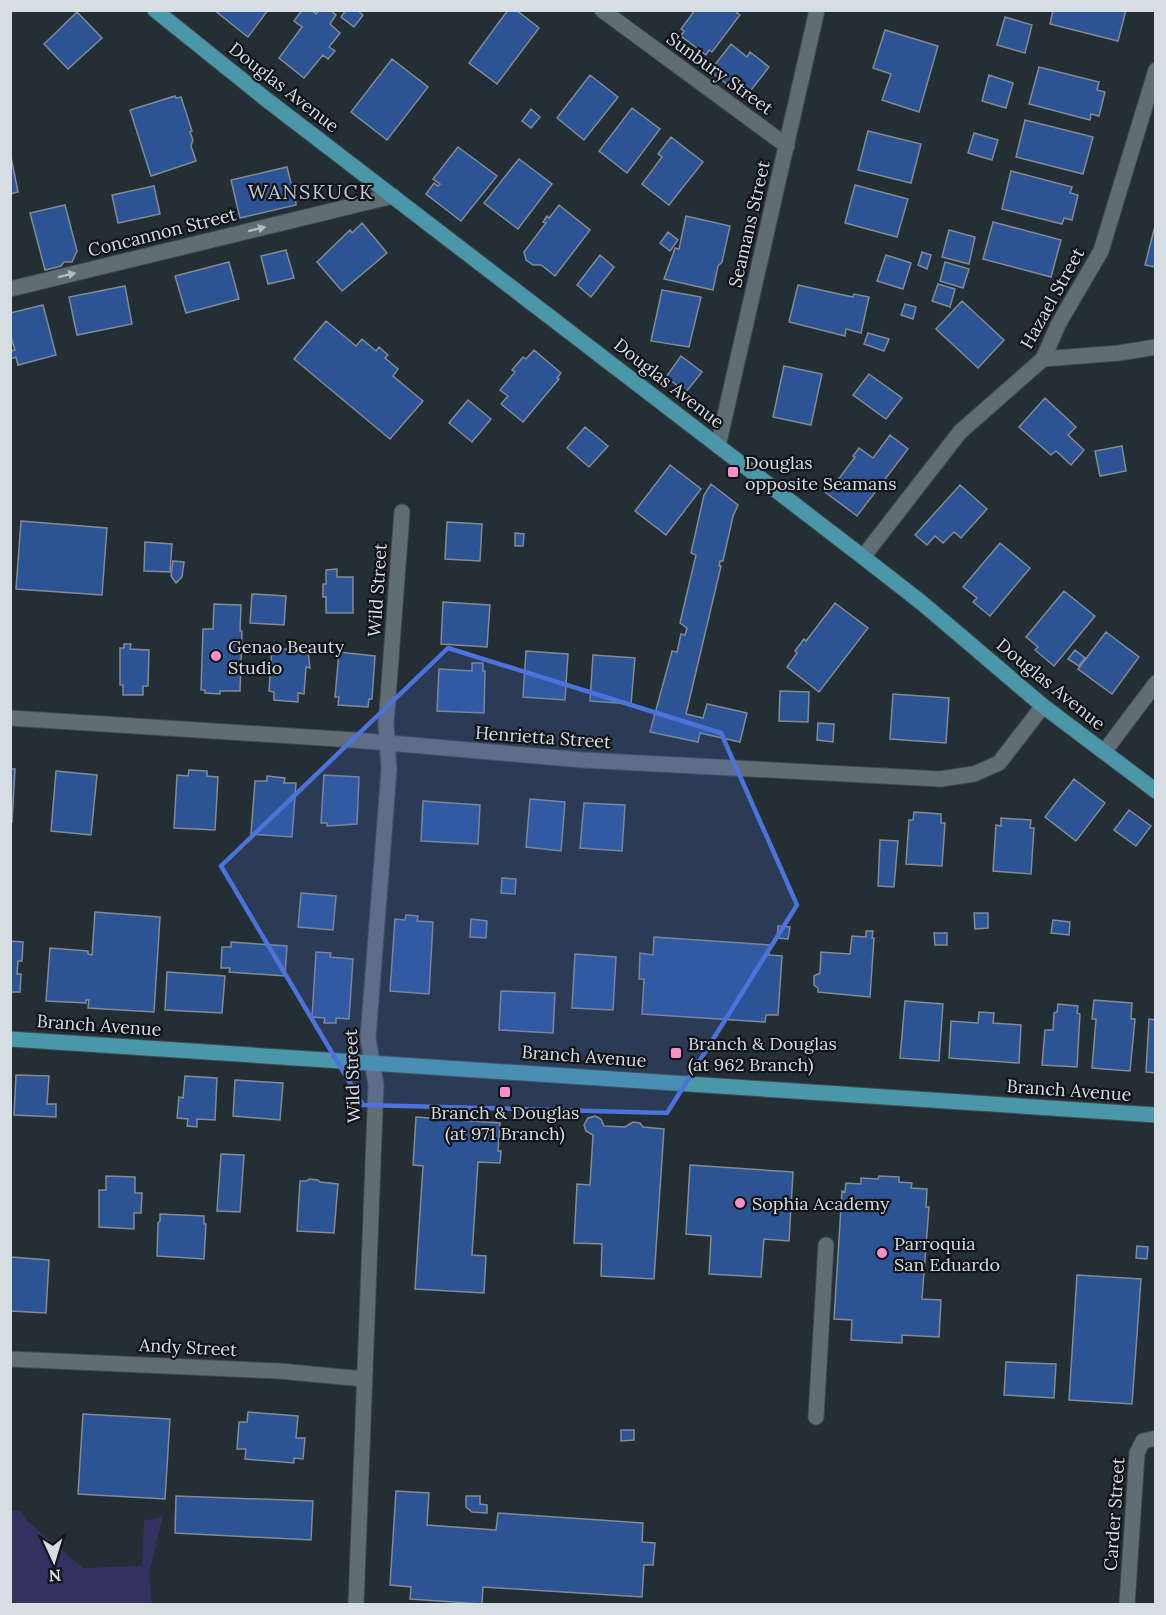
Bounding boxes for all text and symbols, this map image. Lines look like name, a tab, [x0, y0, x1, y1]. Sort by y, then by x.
street label: Sunbury Street	[662, 27, 778, 119]
street label: Douglas Avenue	[224, 37, 344, 137]
street label: Seamans Street	[723, 158, 775, 290]
district label: WANSKUCK	[248, 179, 374, 204]
street label: Concannon Street	[86, 202, 239, 262]
one-way arrow	[248, 224, 267, 233]
street label: Hazael Street	[1015, 243, 1089, 353]
one-way arrow	[58, 270, 77, 280]
street label: Douglas Avenue	[609, 333, 729, 433]
place label: Douglas opposite Seamans	[745, 451, 897, 495]
marker: Douglas opposite Seamans	[726, 465, 740, 479]
street label: Wild Street	[362, 542, 392, 638]
street label: Douglas Avenue	[992, 633, 1110, 735]
place label: Genao Beauty Studio	[228, 635, 345, 679]
marker: Genao Beauty Studio	[209, 649, 223, 663]
street label: Henrietta Street	[474, 721, 612, 753]
street label: Branch Avenue	[36, 1009, 162, 1041]
street label: Wild Street	[339, 1029, 365, 1123]
place label: Branch & Douglas (at 962 Branch)	[688, 1032, 837, 1076]
street label: Branch Avenue	[521, 1040, 647, 1072]
marker: Branch & Douglas (at 962 Branch)	[669, 1046, 683, 1060]
street label: Branch Avenue	[1006, 1074, 1132, 1106]
marker: Branch & Douglas (at 971 Branch)	[498, 1085, 512, 1099]
place label: Branch & Douglas (at 971 Branch)	[431, 1101, 579, 1145]
place label: Sophia Academy	[752, 1192, 890, 1215]
marker: Sophia Academy	[733, 1196, 747, 1210]
place label: Parroquia San Eduardo	[894, 1232, 1000, 1276]
marker: Parroquia San Eduardo	[875, 1246, 889, 1260]
street label: Andy Street	[137, 1333, 238, 1361]
street label: Carder Street	[1099, 1456, 1129, 1571]
north arrow	[24, 1531, 84, 1591]
text: N	[48, 1566, 62, 1586]

